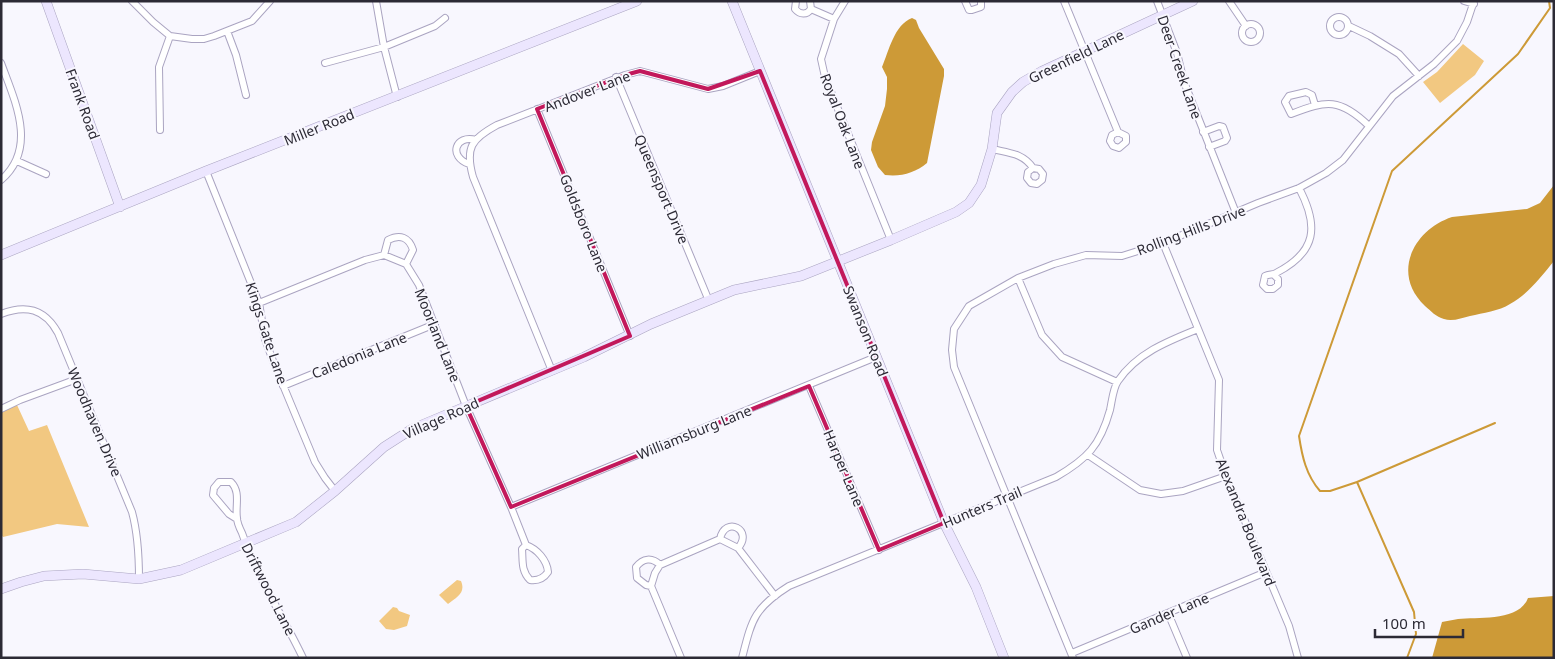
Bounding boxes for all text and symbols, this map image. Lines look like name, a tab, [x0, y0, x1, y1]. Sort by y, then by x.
street label: Deer Creek Lane	[1153, 13, 1207, 121]
street label: Greenfield Lane	[1025, 25, 1127, 87]
street label: Frank Road	[61, 66, 105, 142]
street label: Andover Lane	[541, 66, 633, 116]
street label: Royal Oak Lane	[816, 71, 870, 172]
street label: Miller Road	[281, 104, 357, 150]
street label: Queensport Drive	[630, 131, 694, 247]
street label: Goldsboro Lane	[556, 171, 612, 275]
street label: Rolling Hills Drive	[1134, 200, 1248, 259]
street label: Kings Gate Lane	[242, 280, 292, 387]
street label: Swanson Road	[839, 283, 893, 379]
street label: Moorland Lane	[411, 285, 465, 385]
street label: Caledonia Lane	[309, 327, 409, 383]
street label: Woodhaven Drive	[63, 365, 127, 480]
street label: Village Road	[400, 393, 482, 443]
street label: Williamsburg Lane	[634, 400, 754, 464]
street label: Harper Lane	[819, 427, 869, 509]
street label: Alexandra Boulevard	[1212, 455, 1280, 589]
street label: Hunters Trail	[939, 482, 1025, 532]
street label: Driftwood Lane	[238, 540, 301, 639]
street label: Gander Lane	[1126, 588, 1212, 638]
scale bar	[1375, 606, 1462, 638]
text: 100 m	[1382, 613, 1426, 633]

